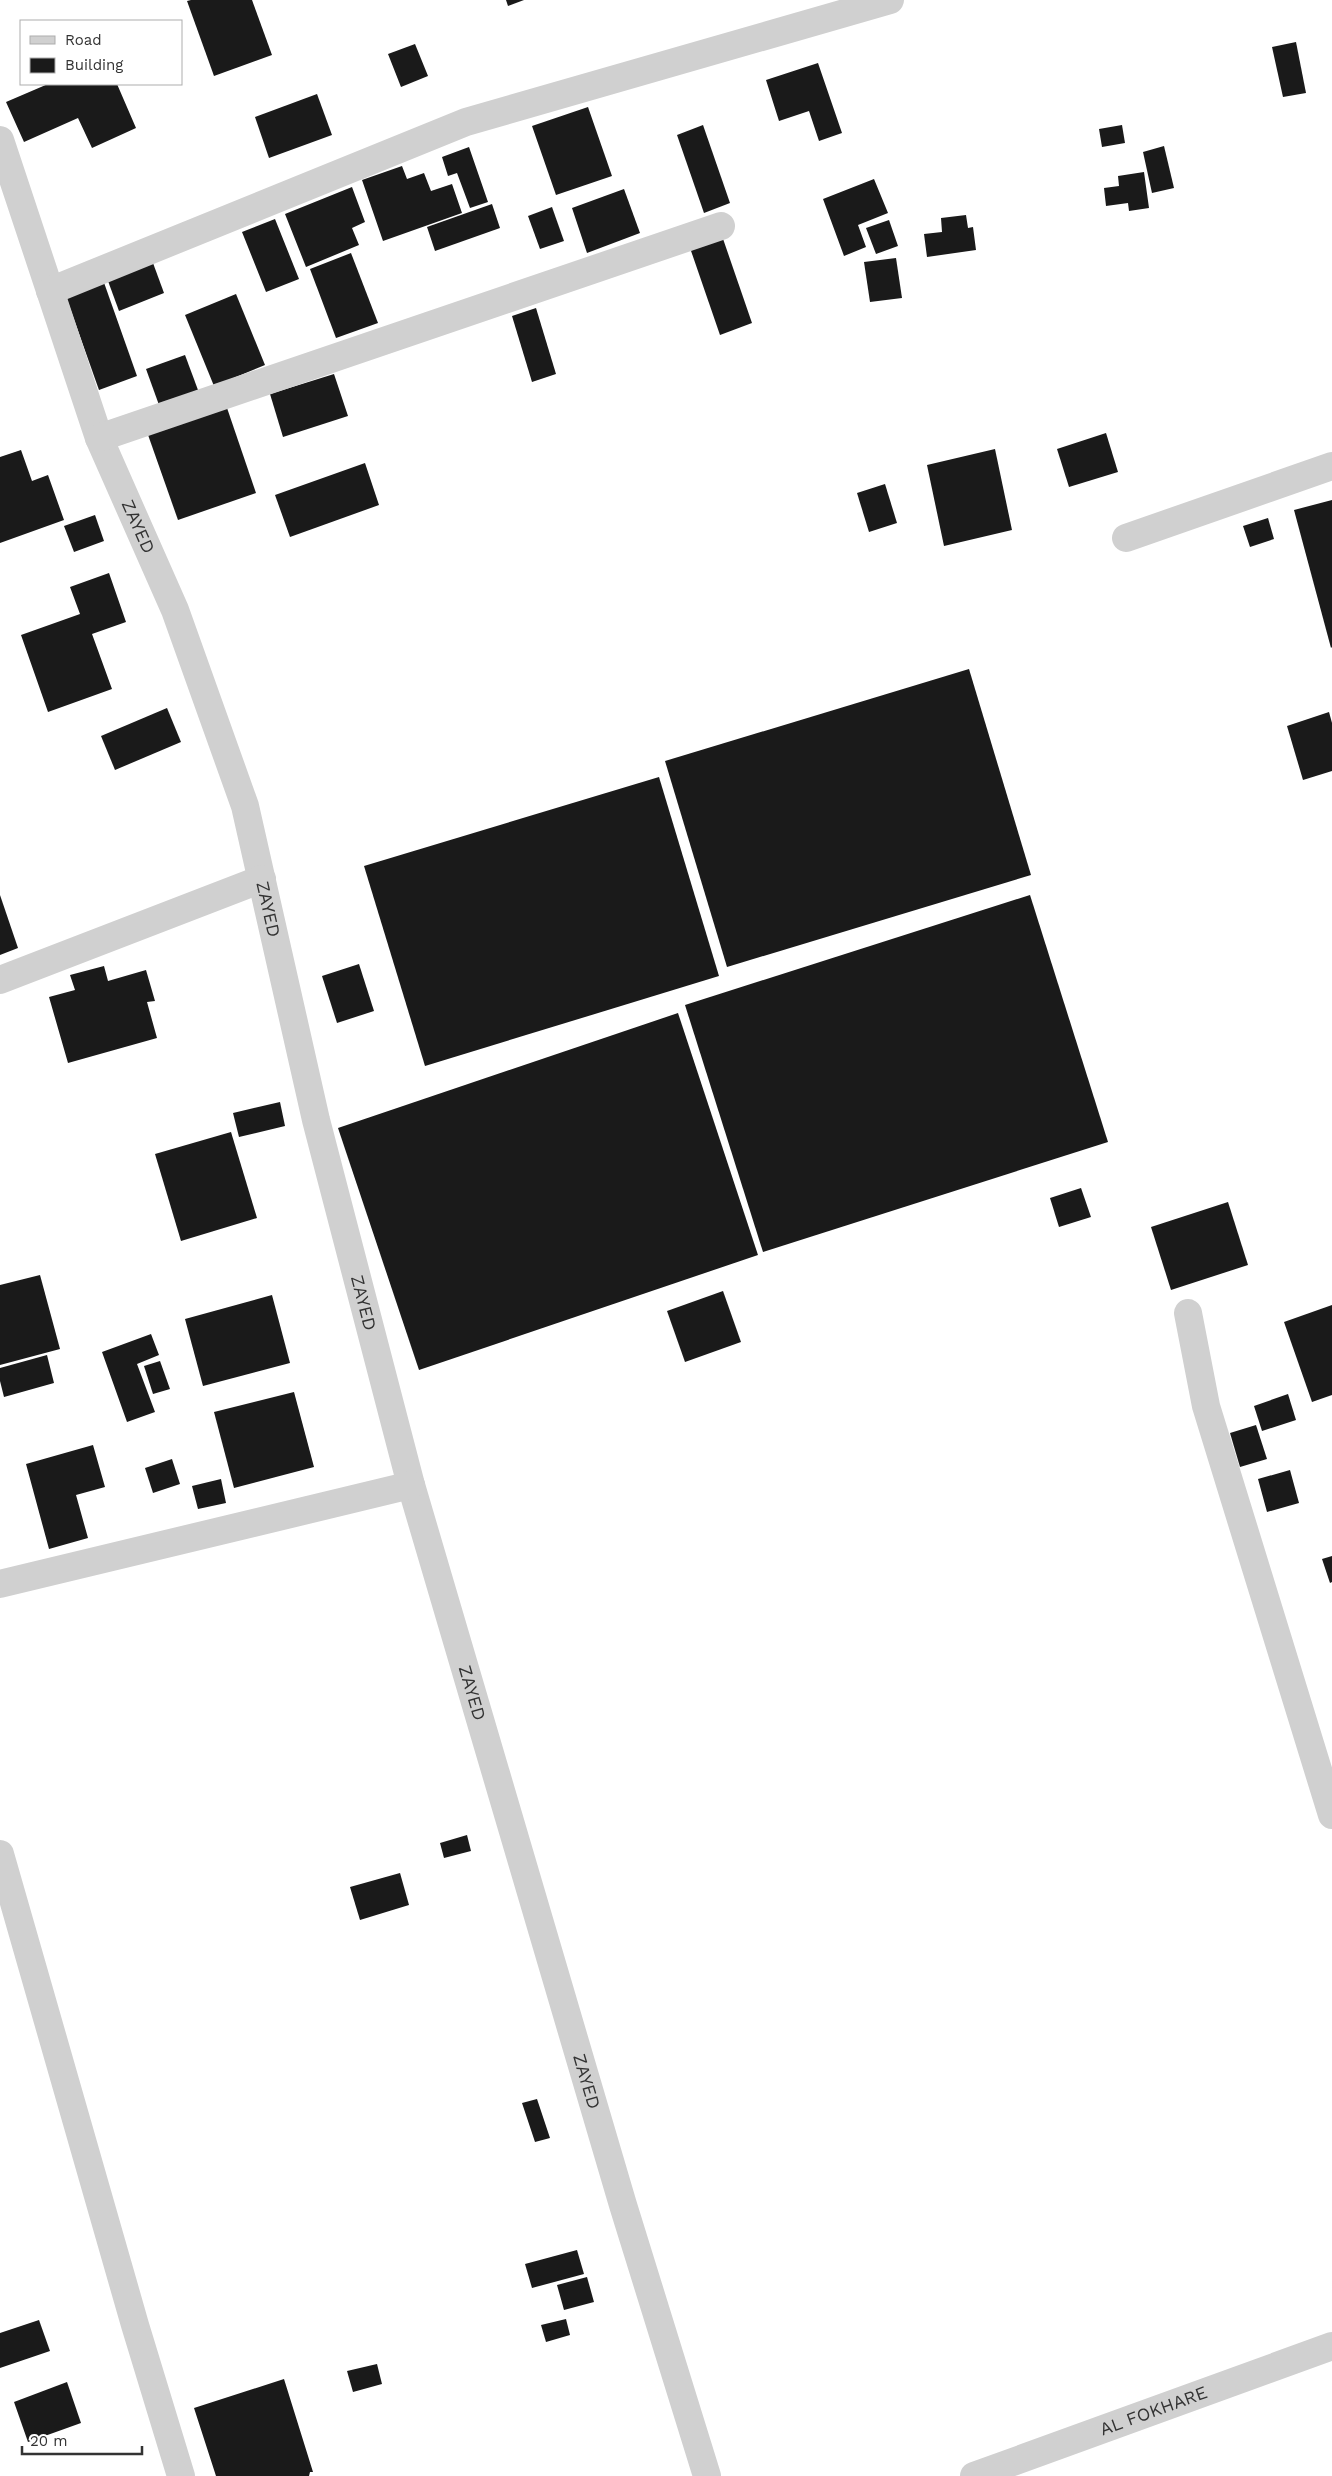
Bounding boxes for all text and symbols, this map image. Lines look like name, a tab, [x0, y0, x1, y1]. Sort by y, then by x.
legend	[20, 20, 182, 85]
text: Road	[65, 31, 102, 49]
text: Building	[65, 56, 123, 74]
street label: ZAYED	[118, 496, 160, 557]
street label: ZAYED	[252, 879, 285, 939]
street label: ZAYED	[347, 1273, 381, 1333]
street label: ZAYED	[455, 1663, 491, 1723]
street label: ZAYED	[569, 2051, 605, 2111]
street label: AL FOKHARE	[1097, 2381, 1210, 2439]
scale bar	[22, 2424, 142, 2456]
text: 20 m	[30, 2432, 68, 2450]

